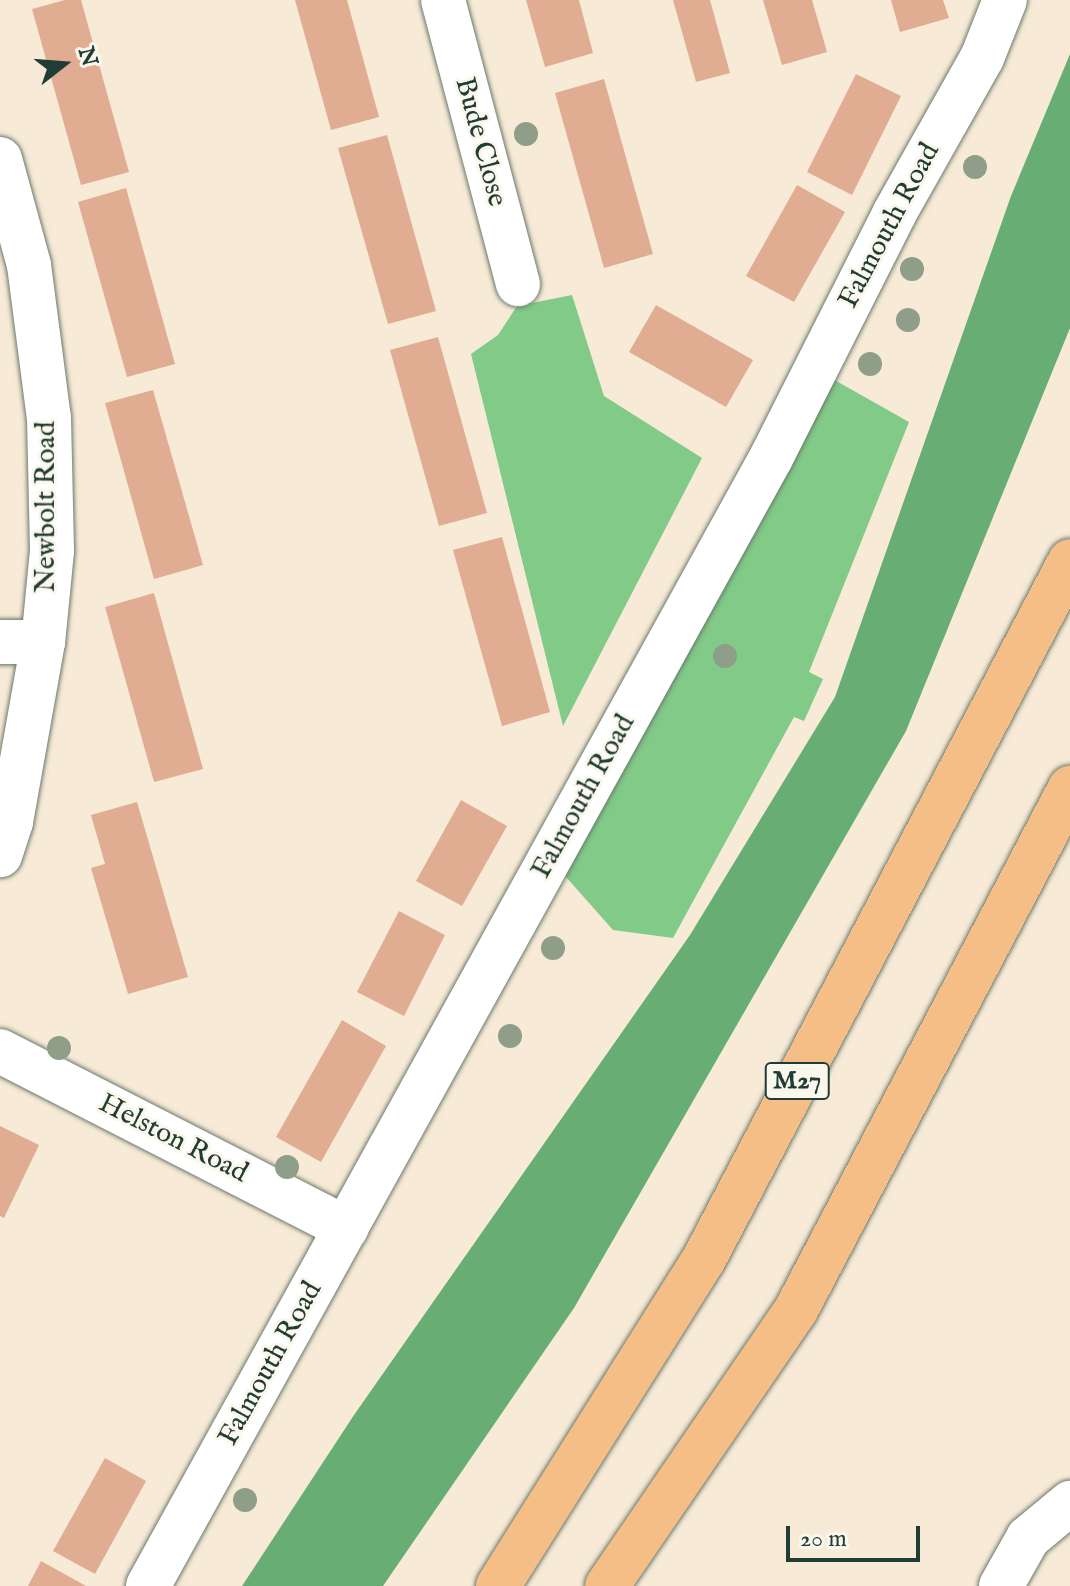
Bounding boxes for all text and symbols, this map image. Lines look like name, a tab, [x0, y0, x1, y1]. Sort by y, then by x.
north arrow	[24, 24, 104, 104]
text: N	[71, 44, 103, 70]
street label: Bude Close	[447, 74, 513, 210]
street label: Falmouth Road	[832, 138, 948, 314]
street label: Newbolt Road	[30, 421, 64, 593]
street label: Falmouth Road	[525, 709, 643, 885]
road number: M27	[763, 1059, 831, 1103]
street label: Helston Road	[93, 1087, 253, 1191]
street label: Falmouth Road	[212, 1276, 330, 1452]
scale bar	[790, 1510, 924, 1560]
text: 20 m	[800, 1524, 847, 1555]

